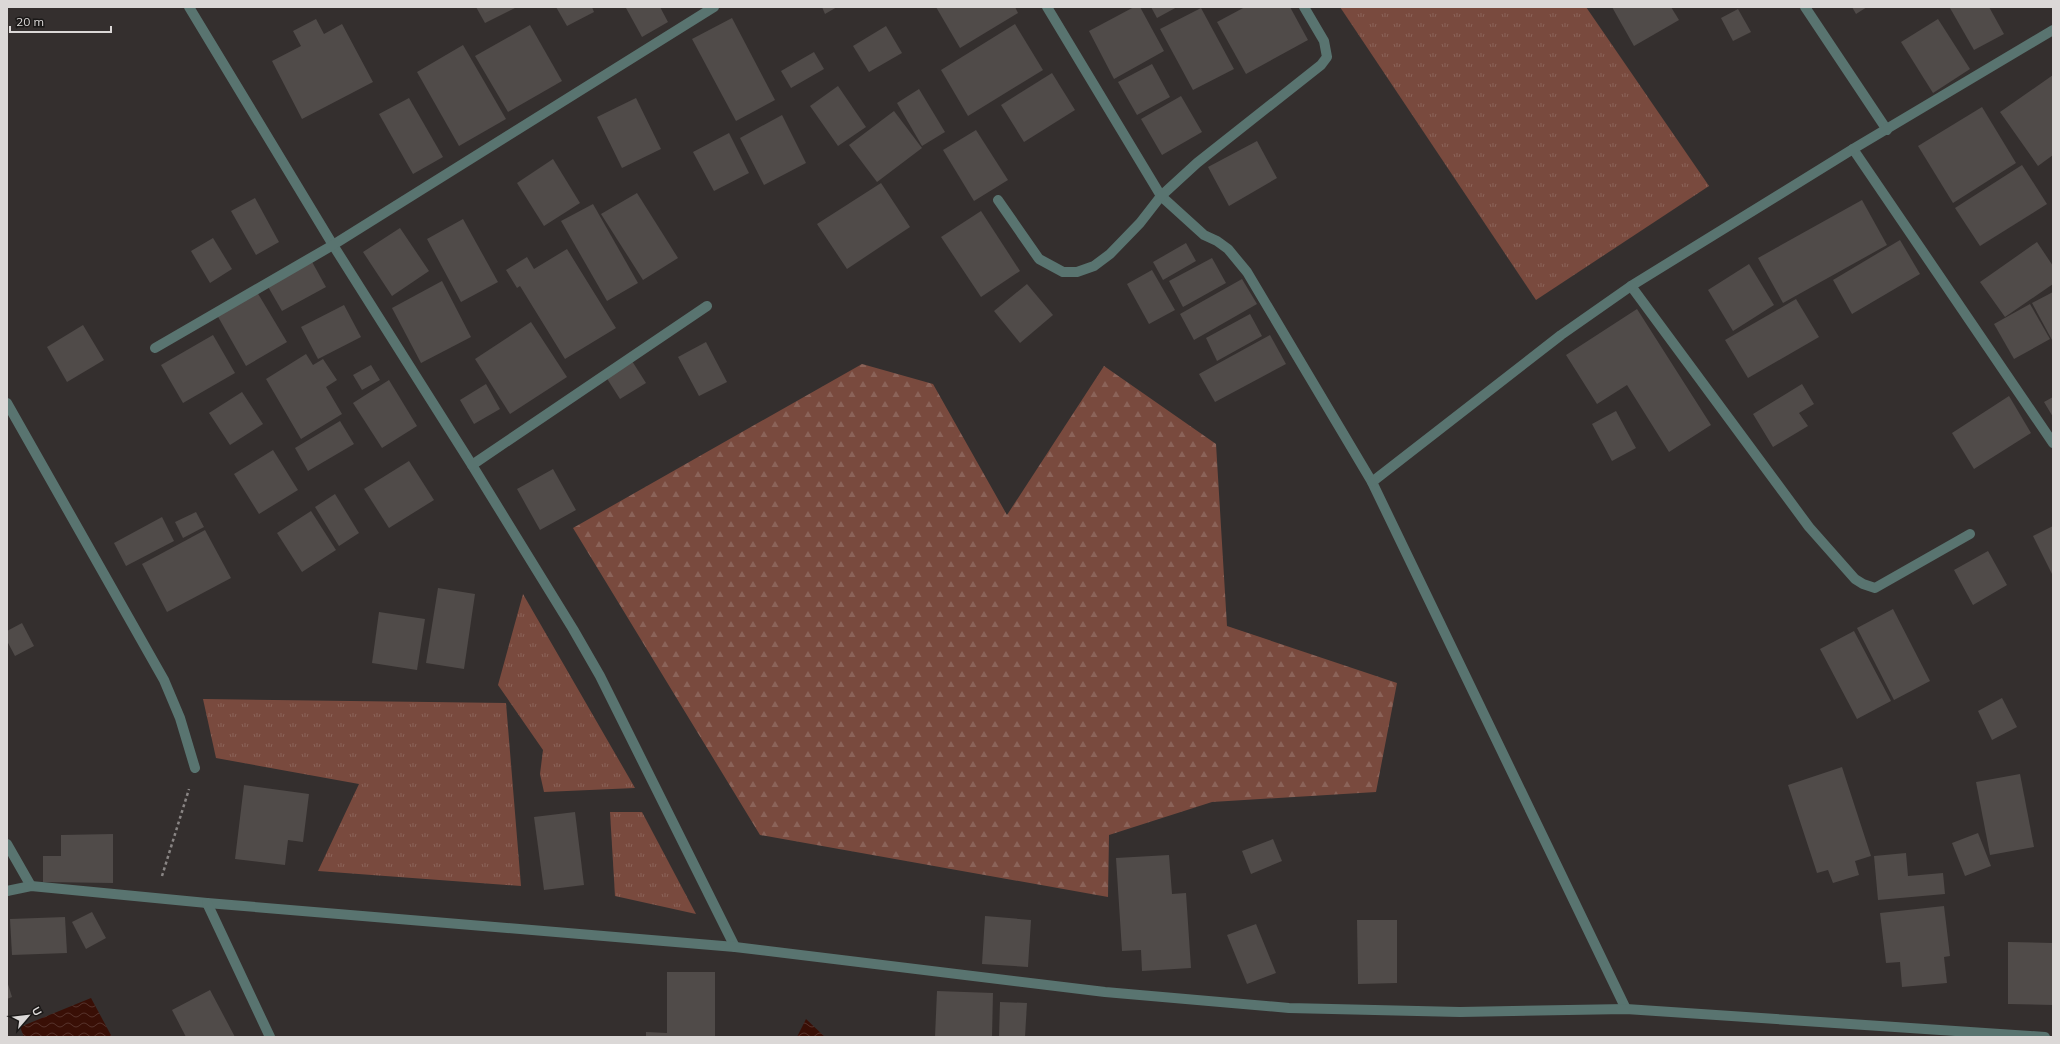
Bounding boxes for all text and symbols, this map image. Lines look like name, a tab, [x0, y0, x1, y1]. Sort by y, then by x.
scale bar	[10, 8, 111, 34]
text: 20 m	[16, 14, 44, 29]
north arrow	[8, 996, 48, 1036]
text: U	[29, 1004, 45, 1018]

